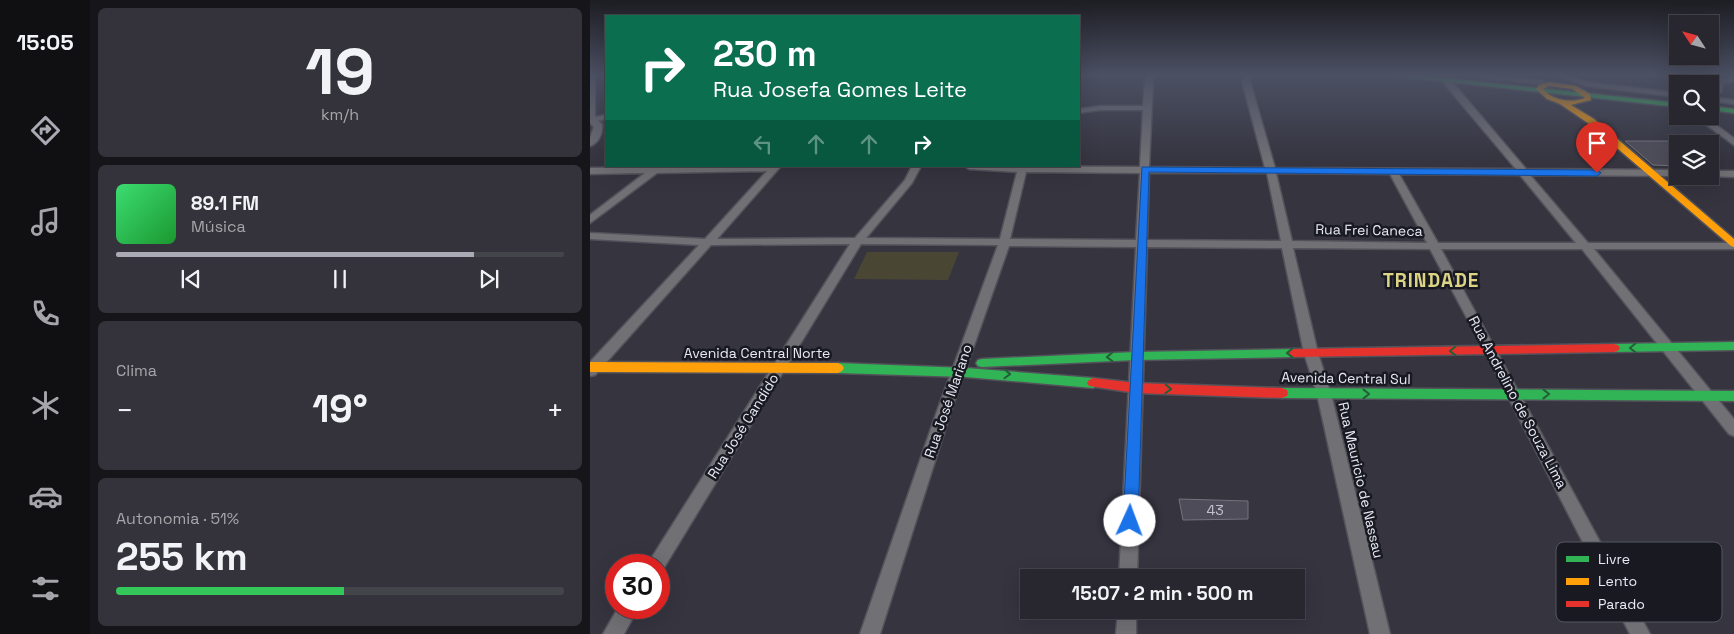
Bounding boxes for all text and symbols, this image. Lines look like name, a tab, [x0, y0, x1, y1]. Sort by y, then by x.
north arrow	[1669, 15, 1719, 65]
map controls	[1669, 15, 1719, 185]
text: 15:05	[16, 28, 74, 56]
text: 19	[305, 30, 375, 113]
text: 230 m	[713, 32, 817, 76]
icon: right	[630, 35, 695, 100]
text: Rua Josefa Gomes Leite	[713, 75, 967, 103]
button: search	[1669, 75, 1719, 125]
text: km/h	[321, 104, 359, 125]
icon: directions	[28, 113, 63, 148]
pin	[1576, 122, 1618, 173]
icon: arrive	[1583, 129, 1611, 157]
icon: left	[749, 130, 777, 158]
icon: ahead	[802, 130, 830, 158]
icon: ahead	[855, 130, 883, 158]
icon: right	[908, 130, 936, 158]
button: layers	[1669, 135, 1719, 185]
text: 89.1 FM	[191, 191, 259, 216]
icon: music	[28, 204, 63, 239]
text: Música	[191, 216, 246, 237]
street label: Rua Frei Caneca	[1315, 220, 1423, 240]
icon: previous	[177, 265, 205, 293]
icon: pause	[326, 265, 354, 293]
icon: next	[475, 265, 503, 293]
district label: TRINDADE	[1383, 268, 1479, 293]
icon: phone	[28, 296, 63, 331]
street label: Rua Andrelino de Souza Lima	[1465, 313, 1571, 491]
street label: Rua José Mariano	[920, 342, 976, 460]
one-way arrow	[1629, 343, 1636, 353]
street label: Avenida Central Norte	[684, 344, 830, 362]
one-way arrow	[1449, 346, 1456, 356]
one-way arrow	[1286, 348, 1294, 358]
one-way arrow	[1106, 351, 1114, 362]
text: Clima	[116, 360, 157, 381]
one-way arrow	[1003, 368, 1011, 379]
street label: Avenida Central Sul	[1281, 368, 1411, 388]
street label: Rua José Candido	[703, 370, 783, 482]
one-way arrow	[1165, 384, 1173, 395]
text: 19°	[312, 385, 368, 433]
icon: climate	[28, 388, 63, 423]
one-way arrow	[1362, 389, 1370, 399]
one-way arrow	[1542, 389, 1550, 399]
text: −	[116, 392, 133, 428]
text: +	[547, 392, 564, 428]
street label: Rua Mauricio de Nassau	[1334, 400, 1388, 560]
icon: car	[28, 479, 63, 514]
position arrow	[1103, 494, 1155, 546]
house number: 43	[1206, 501, 1224, 519]
text: Autonomia · 51%	[116, 508, 239, 529]
text: 255 km	[116, 533, 248, 581]
legend	[1556, 542, 1722, 622]
text: Livre	[1598, 550, 1630, 568]
speed limit sign: 30	[605, 554, 670, 619]
icon: filters	[28, 571, 63, 606]
text: Lento	[1598, 572, 1637, 590]
text: 15:07 · 2 min · 500 m	[1072, 581, 1253, 606]
text: Parado	[1598, 595, 1645, 613]

